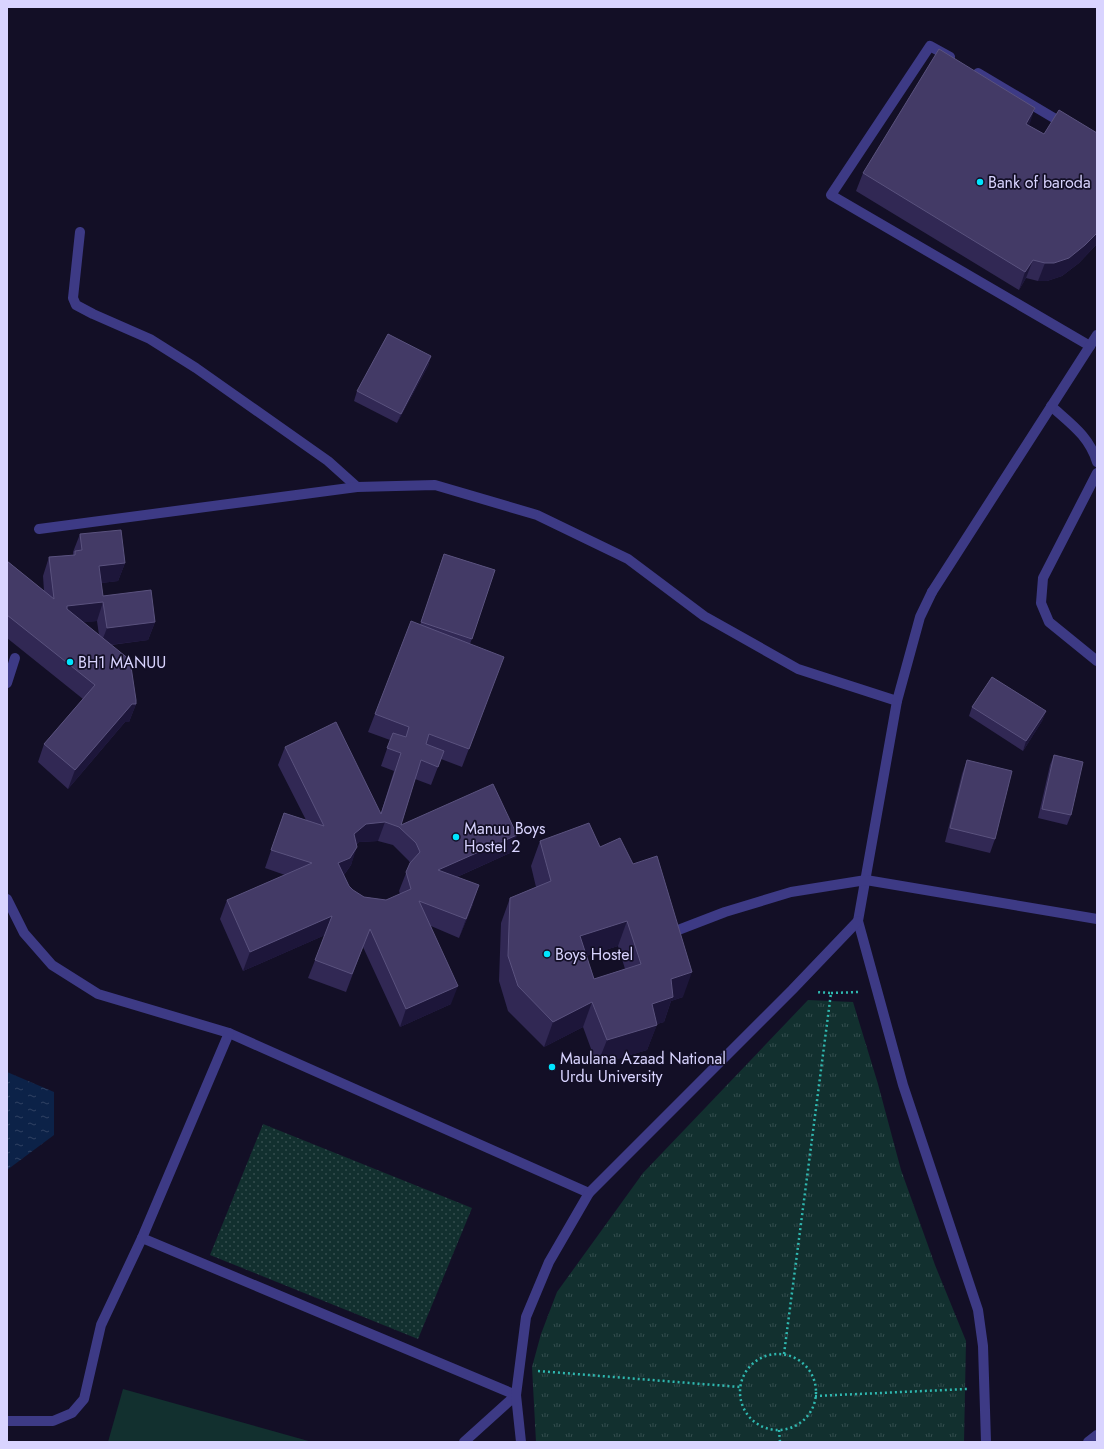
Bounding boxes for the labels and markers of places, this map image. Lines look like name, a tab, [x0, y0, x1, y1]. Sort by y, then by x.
place label: Bank of baroda	[988, 171, 1091, 194]
marker: Bank of baroda	[975, 177, 985, 187]
place label: BH1 MANUU	[78, 651, 166, 674]
marker: BH1 MANUU	[65, 657, 75, 667]
place label: Manuu Boys Hostel 2	[464, 817, 546, 858]
marker: Manuu Boys Hostel 2	[451, 832, 461, 842]
place label: Boys Hostel	[555, 943, 633, 966]
marker: Boys Hostel	[542, 949, 552, 959]
place label: Maulana Azaad National Urdu University	[560, 1047, 726, 1088]
marker: Maulana Azaad National Urdu University	[547, 1062, 557, 1072]

